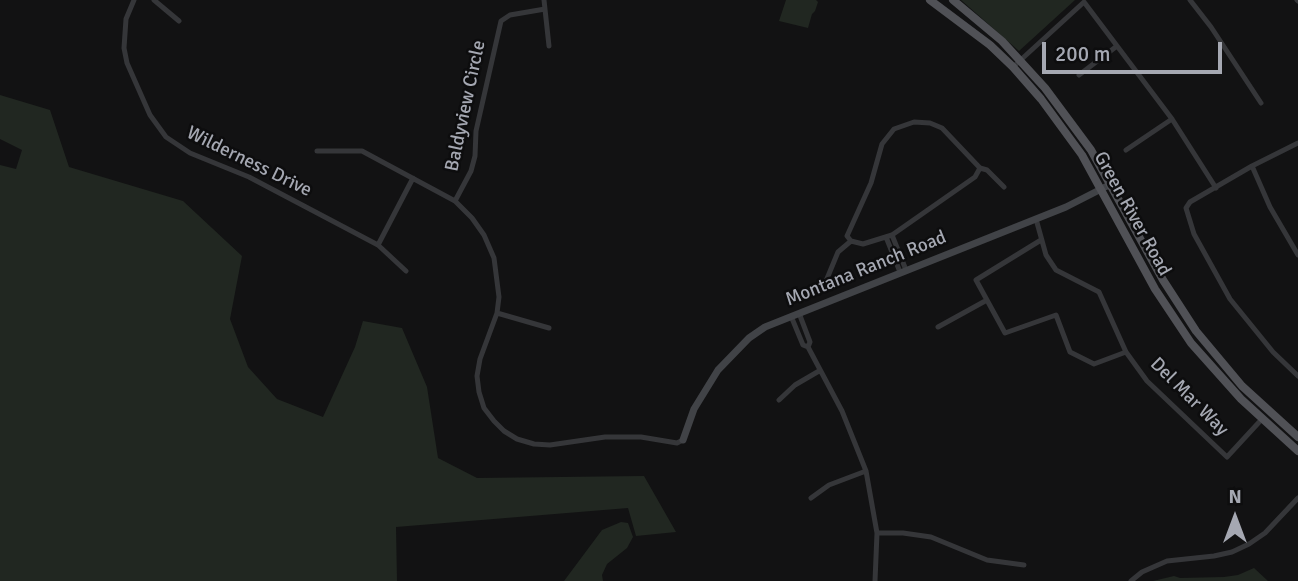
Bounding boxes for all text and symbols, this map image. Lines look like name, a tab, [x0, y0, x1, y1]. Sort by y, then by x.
scale bar	[1046, 28, 1226, 72]
street label: Baldyview Circle	[441, 38, 491, 174]
text: 200 m	[1055, 41, 1110, 67]
street label: Wilderness Drive	[183, 122, 315, 202]
street label: Green River Road	[1088, 148, 1176, 280]
street label: Montana Ranch Road	[782, 226, 950, 312]
street label: Del Mar Way	[1145, 353, 1233, 441]
north arrow	[1200, 483, 1270, 553]
text: N	[1228, 485, 1242, 509]

